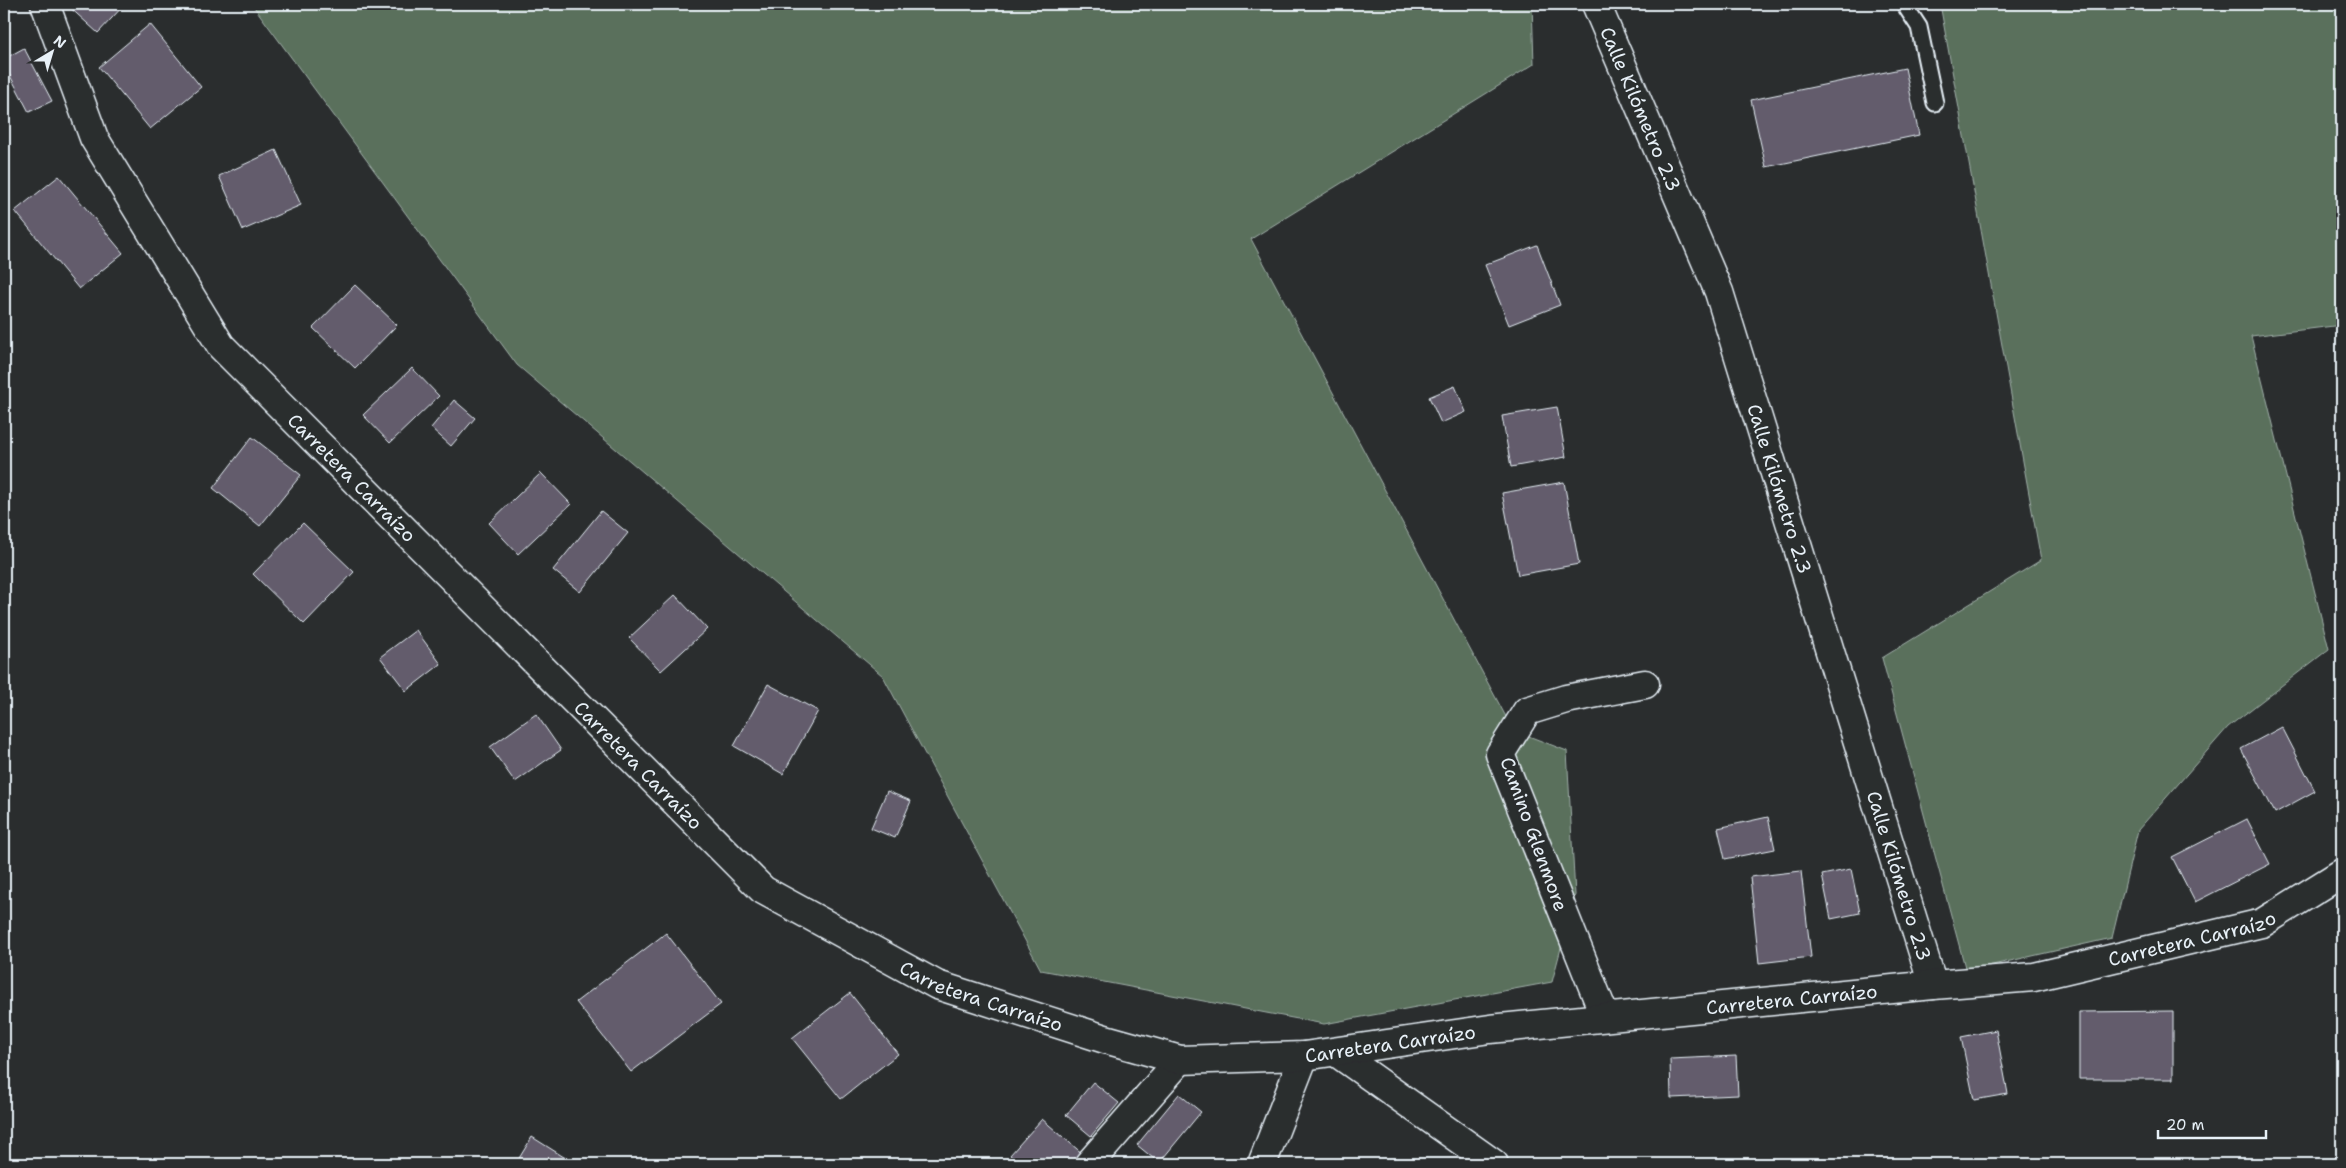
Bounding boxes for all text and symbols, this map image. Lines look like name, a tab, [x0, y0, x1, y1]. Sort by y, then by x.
street label: Calle Kilómetro 2.3	[1595, 23, 1687, 195]
north arrow	[28, 28, 78, 78]
text: N	[50, 31, 70, 52]
street label: Calle Kilómetro 2.3	[1742, 401, 1818, 577]
street label: Carretera Carraízo	[282, 408, 422, 547]
street label: Carretera Carraízo	[569, 695, 708, 835]
street label: Camino Glenmore	[1494, 753, 1574, 915]
street label: Calle Kilómetro 2.3	[1861, 788, 1937, 964]
street label: Carretera Carraízo	[2106, 905, 2281, 972]
street label: Carretera Carraízo	[895, 955, 1066, 1037]
street label: Carretera Carraízo	[1705, 978, 1878, 1020]
street label: Carretera Carraízo	[1303, 1019, 1477, 1068]
scale bar	[2158, 1108, 2266, 1140]
text: 20 m	[2166, 1115, 2205, 1135]

